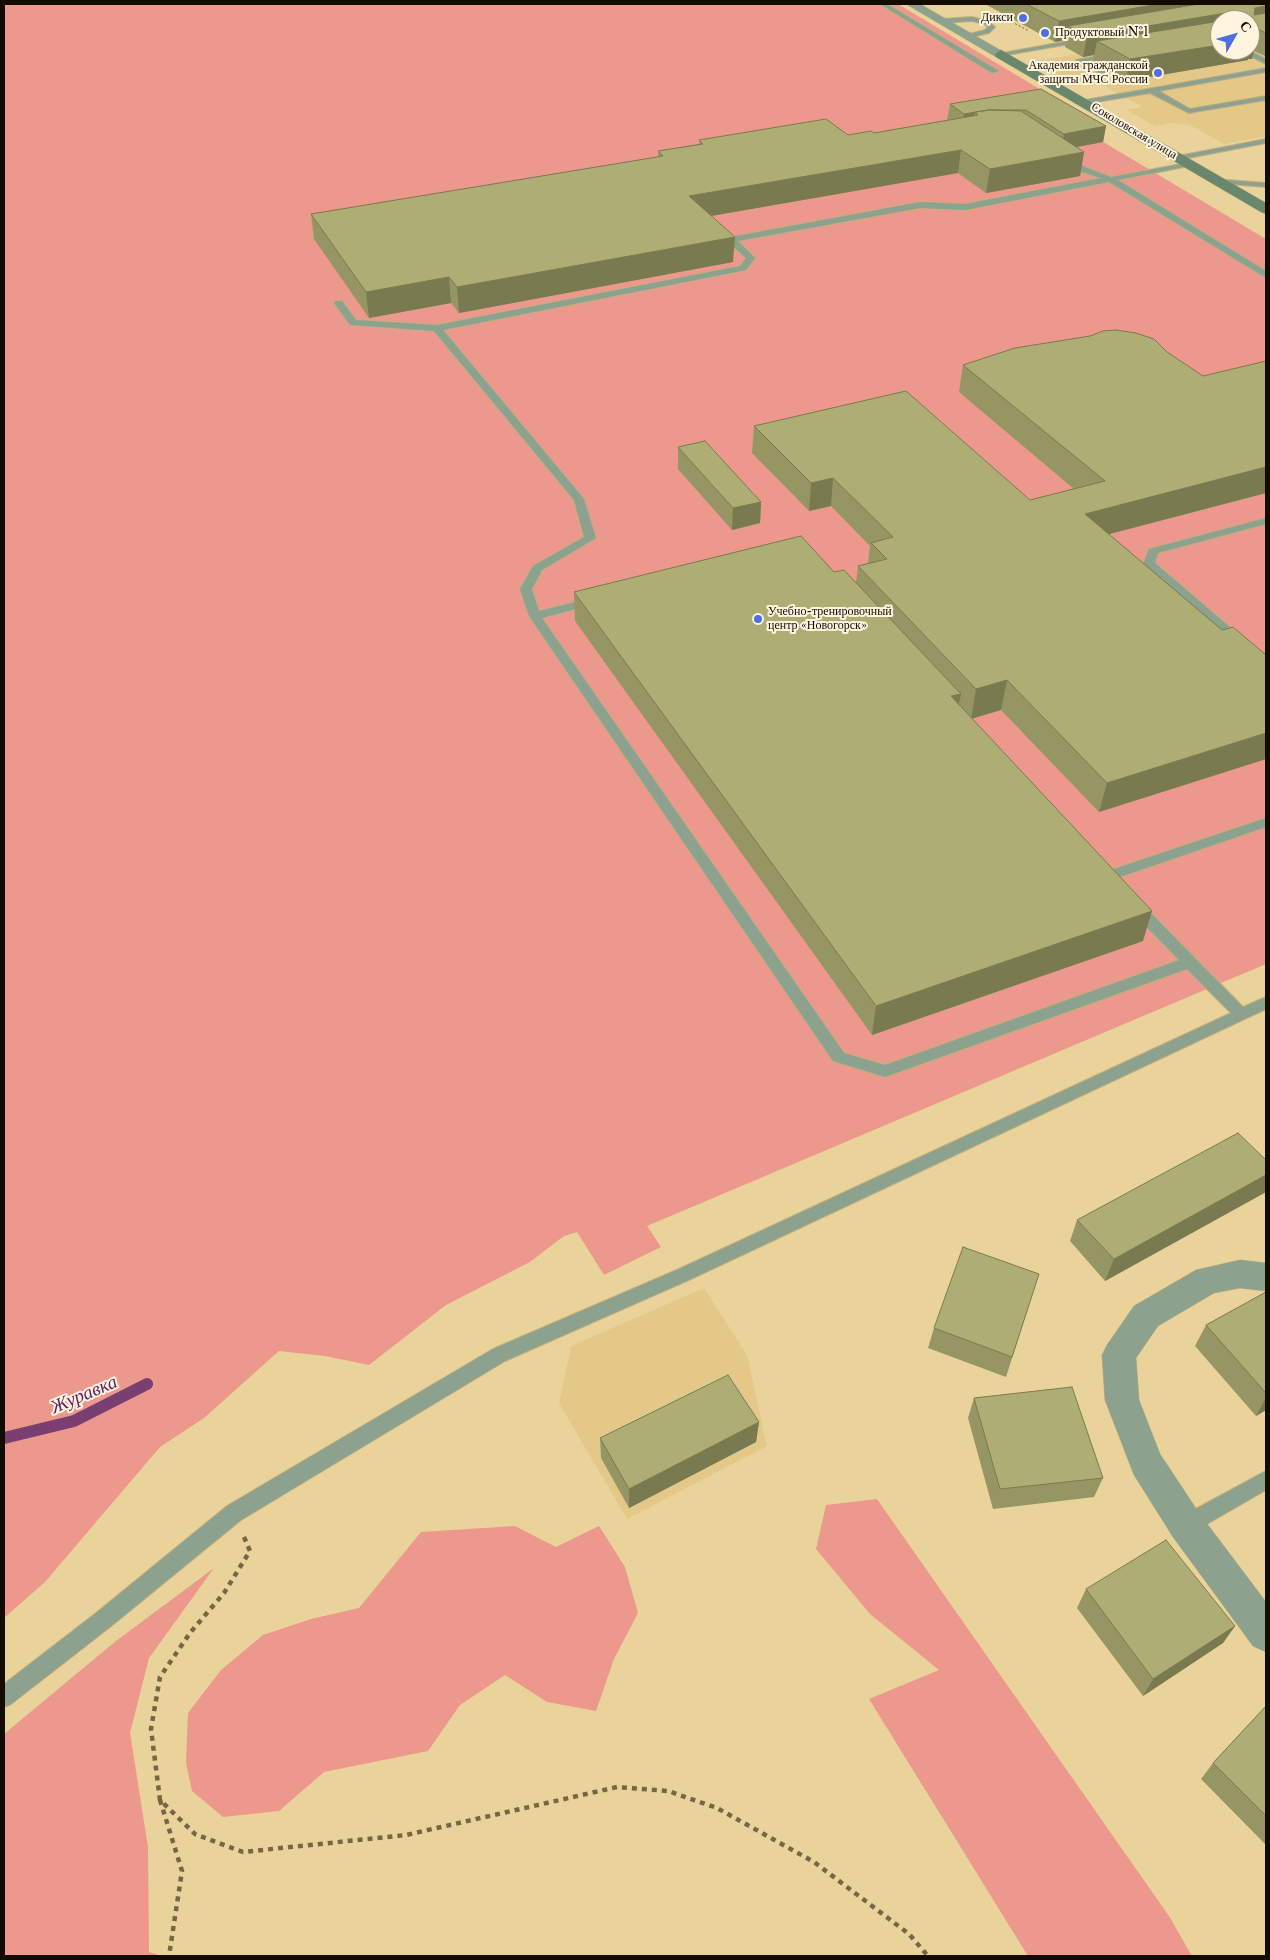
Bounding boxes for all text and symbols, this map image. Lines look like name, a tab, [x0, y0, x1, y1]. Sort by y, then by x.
north arrow	[1210, 10, 1260, 60]
place label: Дикси	[981, 11, 1013, 25]
marker: Дикси	[1017, 12, 1029, 24]
text: С	[1236, 17, 1256, 36]
place label: Продуктовый №1	[1055, 26, 1149, 40]
marker: Продуктовый №1	[1039, 27, 1051, 39]
place label: Академия гражданской защиты МЧС России	[1029, 59, 1148, 87]
marker: Академия гражданской защиты МЧС России	[1152, 67, 1164, 79]
street label: Соколовская улица	[1088, 100, 1180, 162]
place label: Учебно-тренировочный центр «Новогорск»	[768, 605, 892, 633]
marker: Учебно-тренировочный центр «Новогорск»	[752, 613, 764, 625]
water label: Журавка	[47, 1371, 121, 1419]

